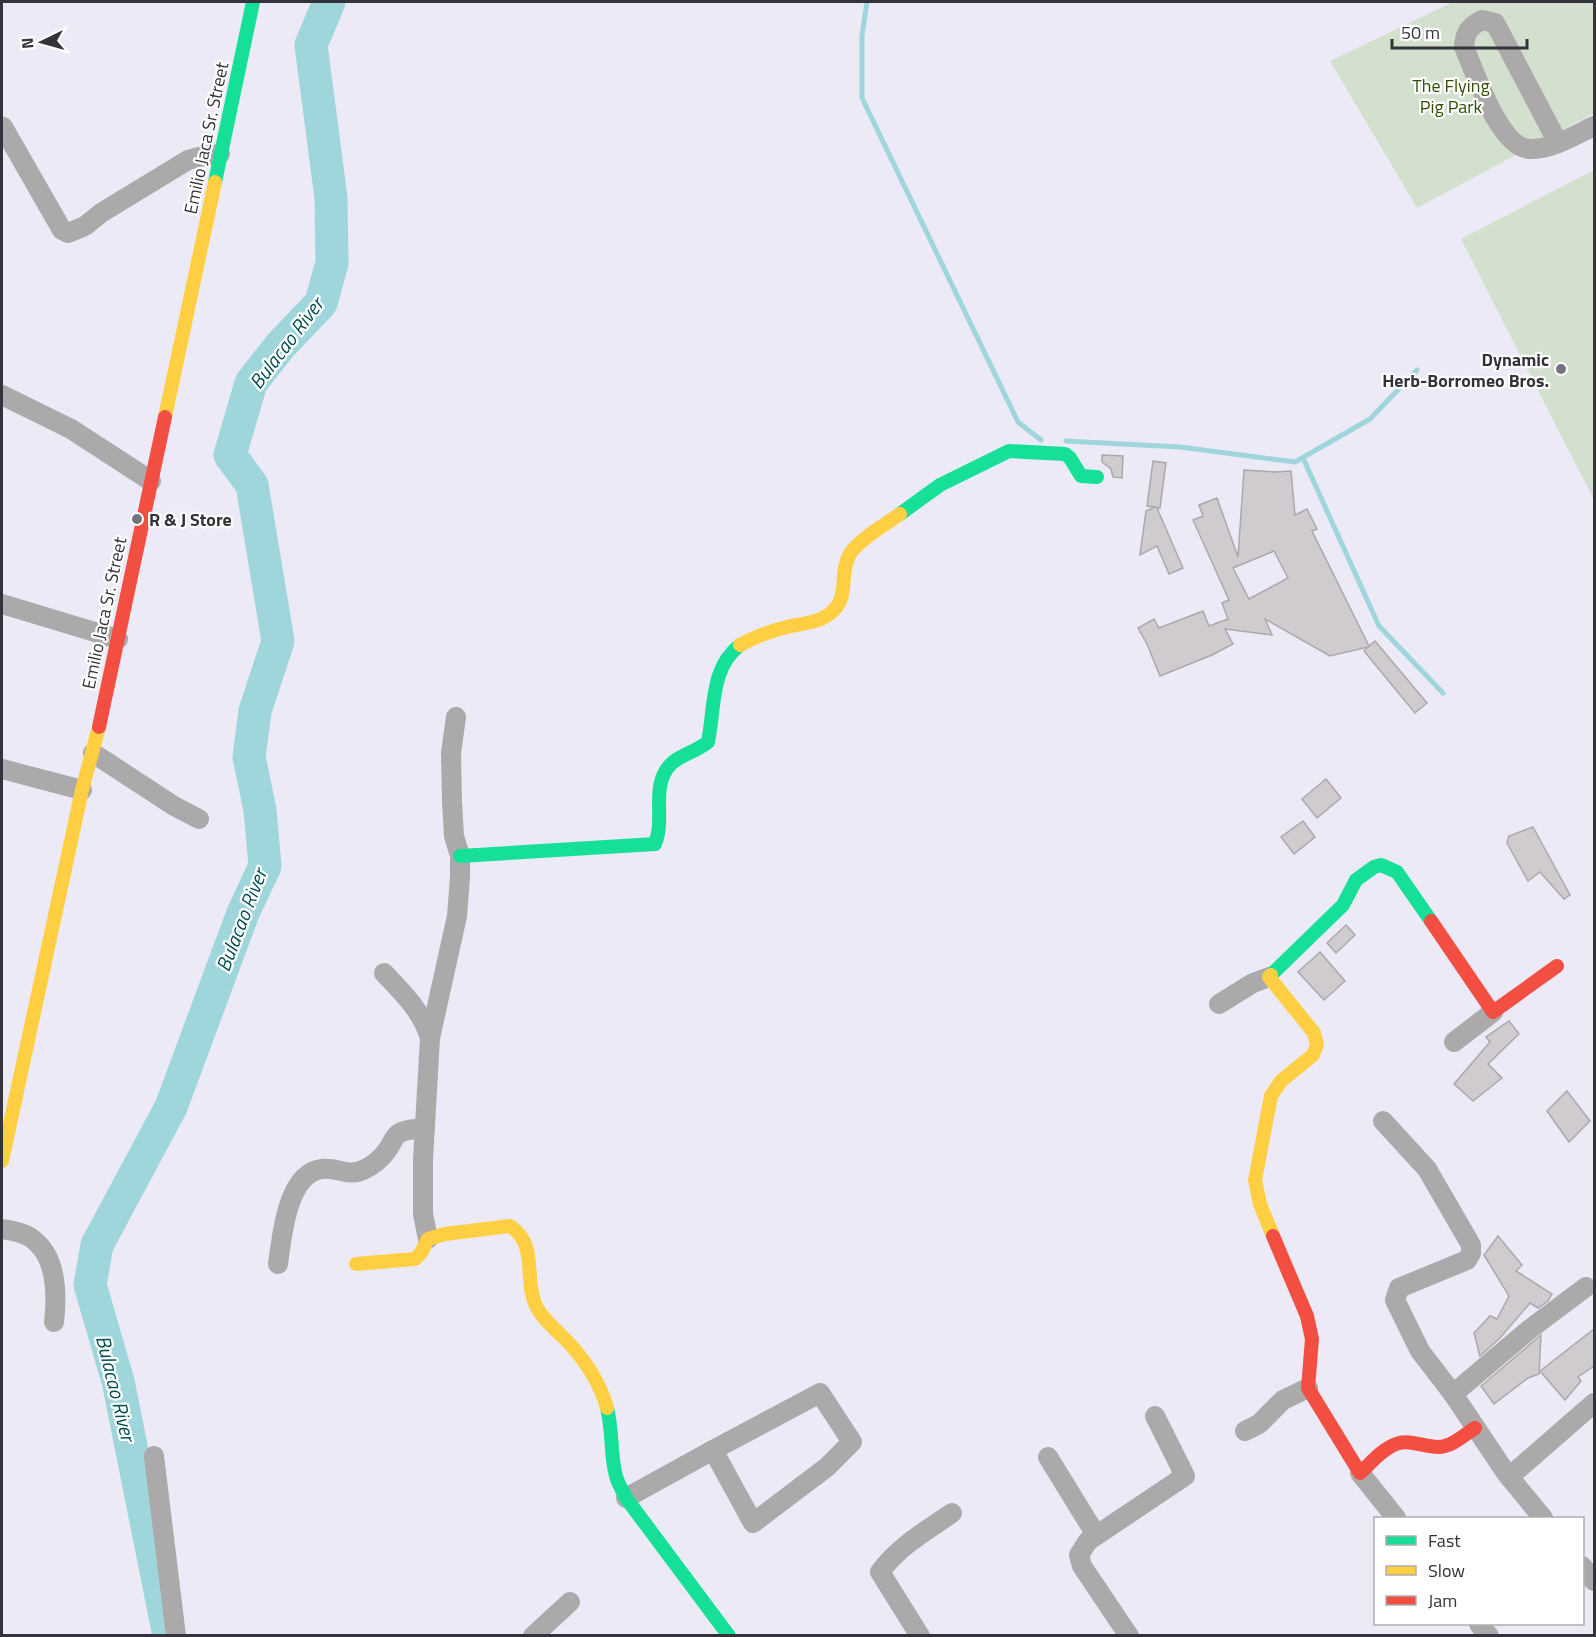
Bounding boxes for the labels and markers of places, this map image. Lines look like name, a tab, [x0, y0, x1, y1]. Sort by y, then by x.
place label: Dynamic Herb-Borromeo Bros.	[1382, 346, 1549, 394]
marker: Dynamic Herb-Borromeo Bros.	[1554, 362, 1568, 376]
place label: R & J Store	[149, 506, 232, 533]
marker: R & J Store	[130, 512, 144, 526]

